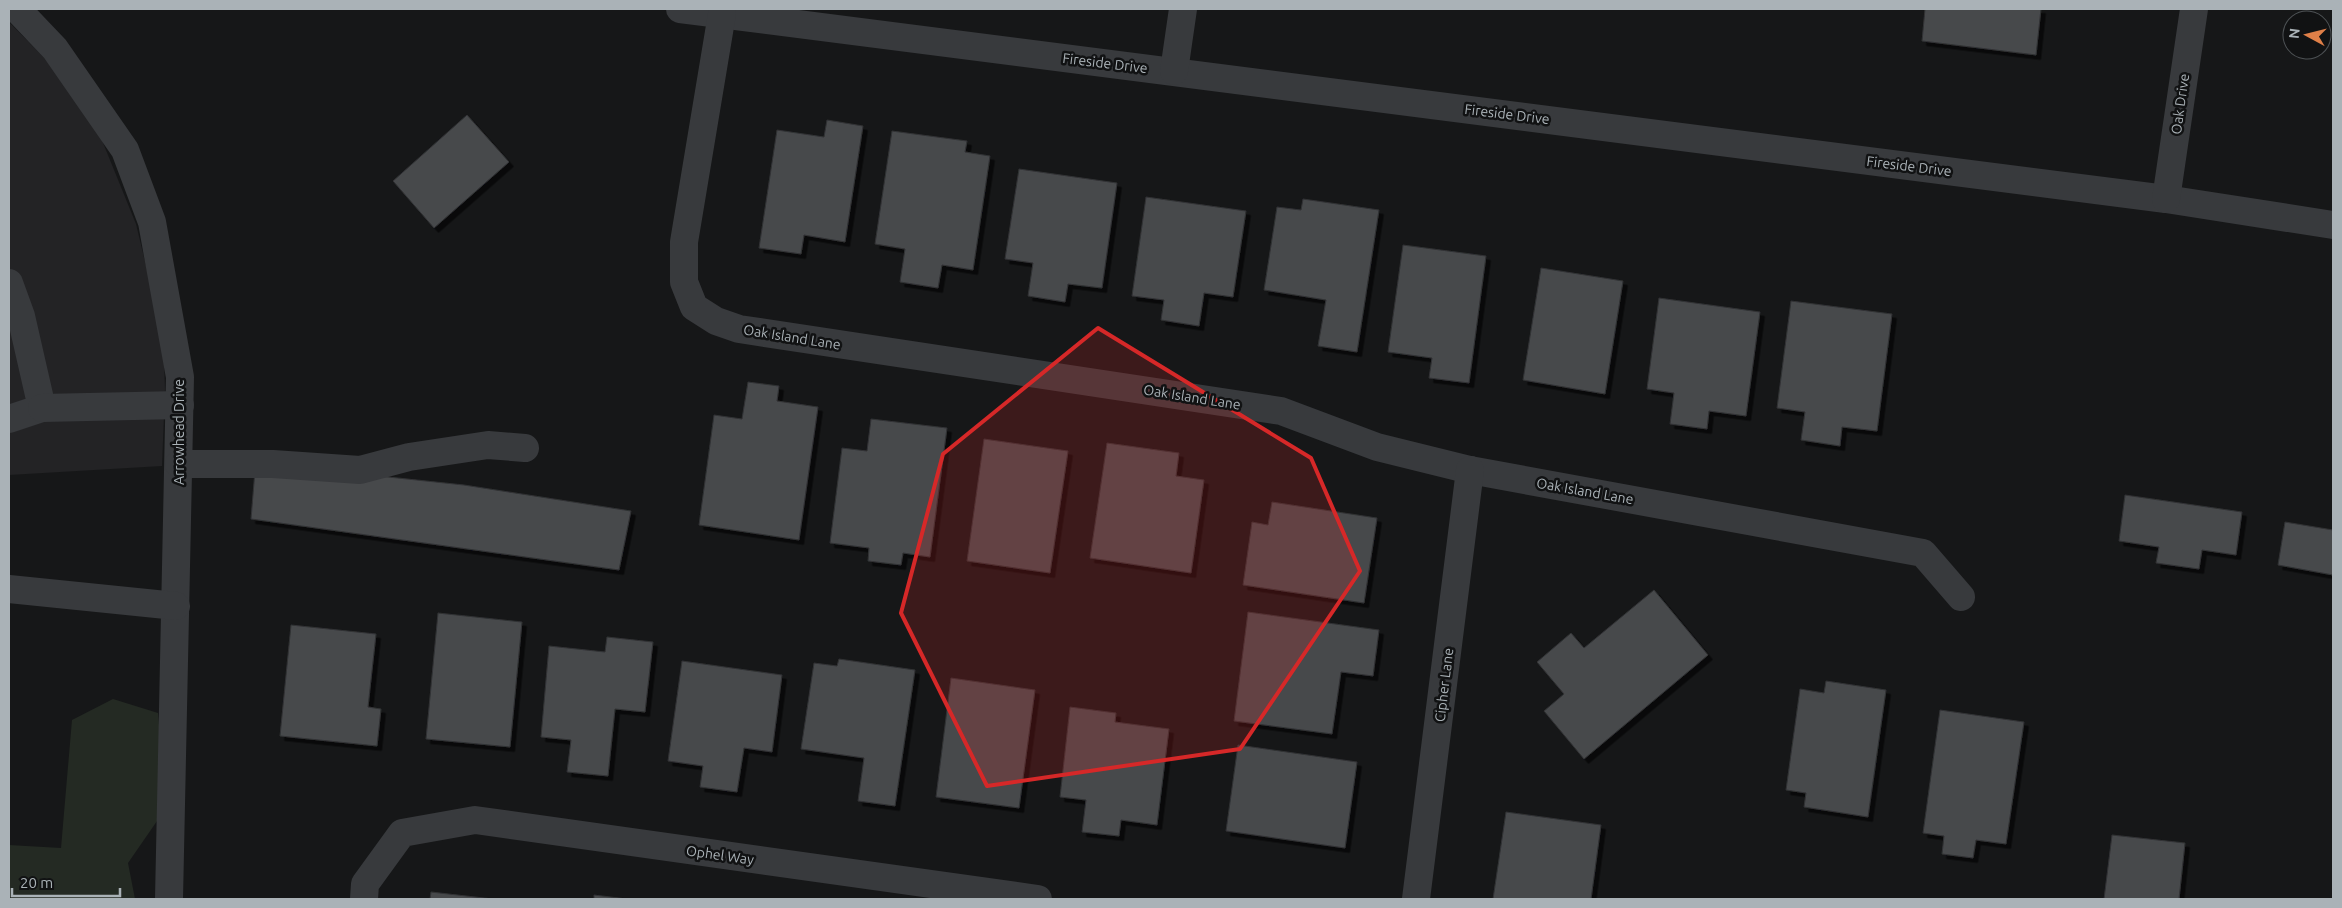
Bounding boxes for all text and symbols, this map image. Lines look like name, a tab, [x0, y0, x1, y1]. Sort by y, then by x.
north arrow	[2282, 10, 2332, 60]
text: N	[2286, 27, 2303, 40]
street label: Fireside Drive	[1062, 50, 1148, 76]
street label: Oak Drive	[2168, 72, 2192, 136]
street label: Fireside Drive	[1464, 101, 1550, 127]
street label: Fireside Drive	[1866, 153, 1952, 179]
street label: Oak Island Lane	[742, 321, 842, 353]
street label: Arrowhead Drive	[171, 379, 187, 485]
street label: Oak Island Lane	[1142, 381, 1242, 413]
street label: Oak Island Lane	[1535, 475, 1635, 507]
street label: Cipher Lane	[1432, 647, 1456, 723]
street label: Ophel Way	[685, 842, 755, 868]
scale bar	[12, 866, 120, 898]
text: 20 m	[20, 874, 53, 891]

